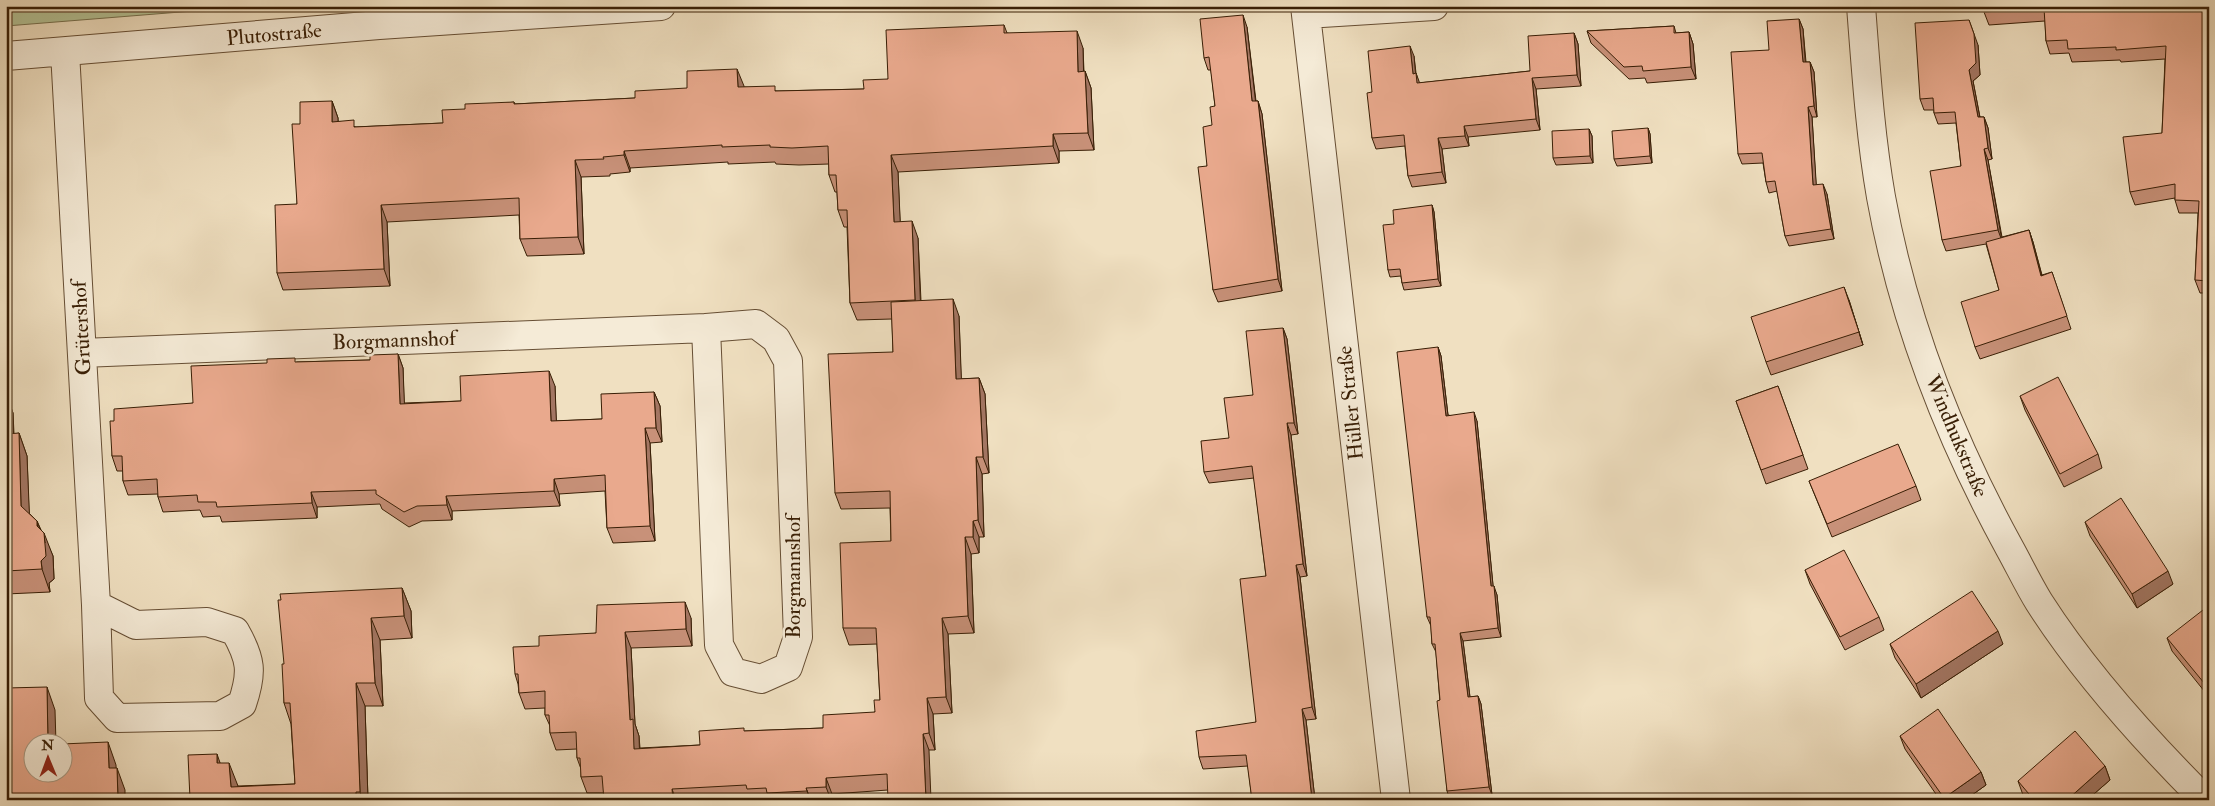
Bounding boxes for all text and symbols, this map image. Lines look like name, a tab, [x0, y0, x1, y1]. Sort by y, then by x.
street label: Plutostraße	[225, 17, 323, 52]
street label: Grütershof	[65, 277, 97, 376]
street label: Borgmannshof	[332, 325, 459, 356]
street label: Hüller Straße	[1331, 344, 1370, 461]
street label: Windhukstraße	[1918, 370, 1994, 502]
street label: Borgmannshof	[780, 512, 807, 639]
north arrow	[22, 734, 72, 784]
text: N	[40, 737, 55, 754]

